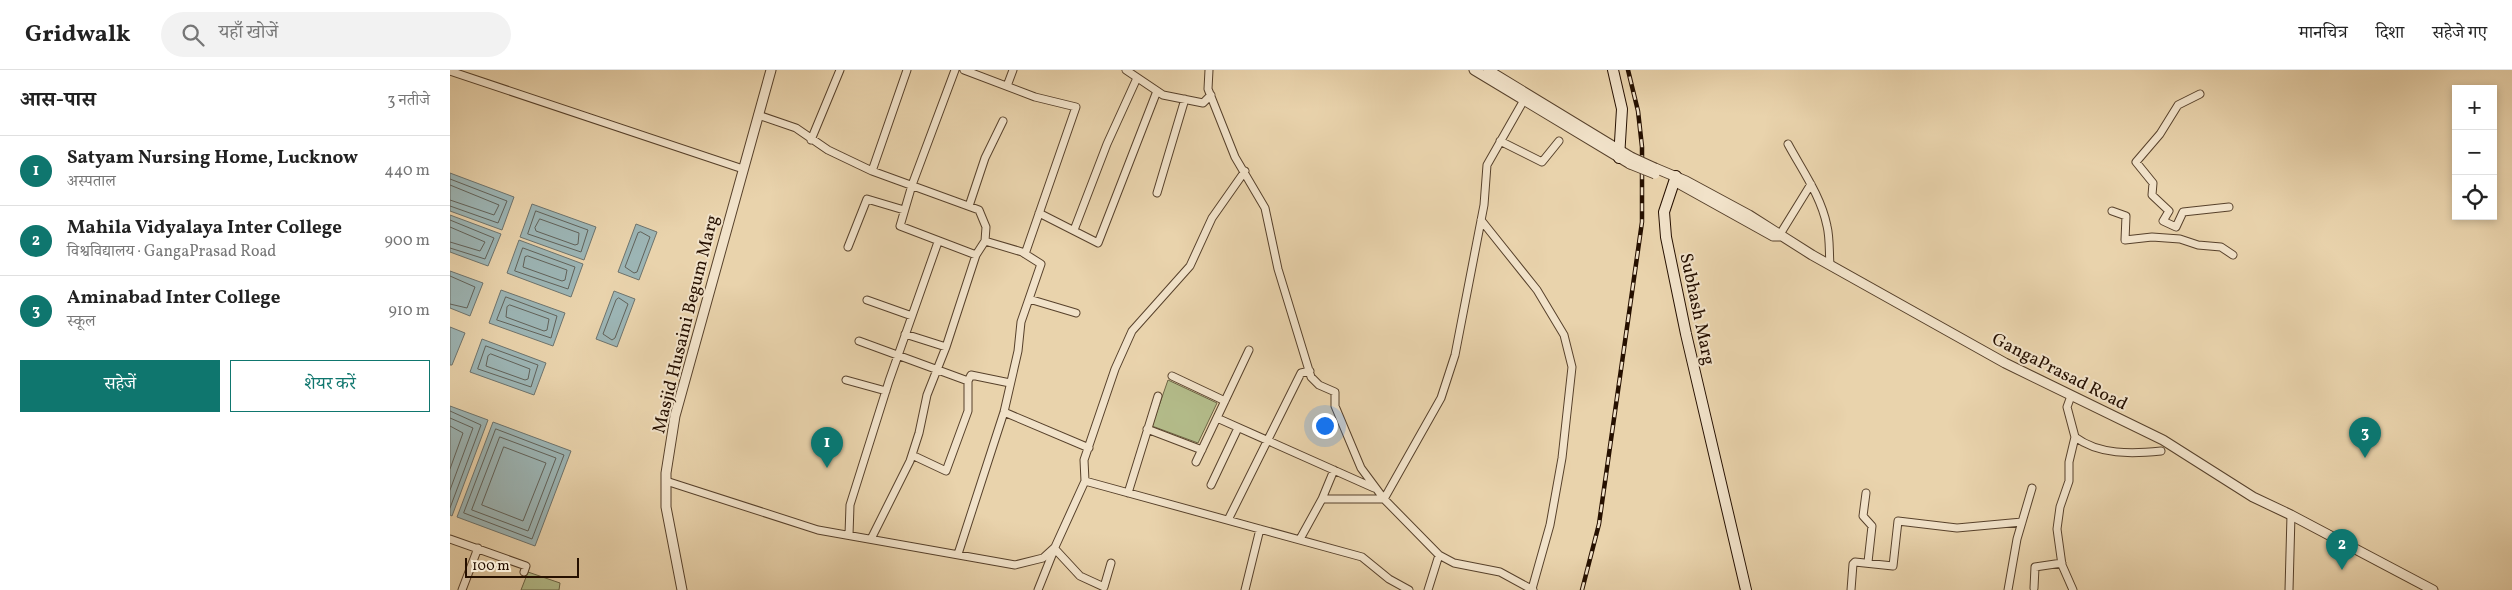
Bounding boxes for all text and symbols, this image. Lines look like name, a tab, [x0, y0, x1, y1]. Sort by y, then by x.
search box	[161, 12, 511, 57]
text: Gridwalk	[25, 18, 131, 52]
text: यहाँ खोजें	[219, 20, 278, 46]
icon: search	[179, 21, 207, 49]
text: मानचित्र	[2299, 21, 2348, 46]
text: दिशा	[2376, 21, 2404, 46]
text: सहेजे गए	[2432, 21, 2487, 46]
map controls	[2452, 85, 2497, 220]
button: +	[2452, 85, 2497, 130]
text: आस-पास	[20, 86, 96, 115]
text: 3 नतीजे	[387, 90, 430, 112]
button: −	[2452, 130, 2497, 175]
text: Satyam Nursing Home, Lucknow	[67, 145, 358, 171]
text: 1	[33, 160, 39, 182]
text: 440 m	[384, 160, 430, 182]
text: अस्पताल	[67, 171, 116, 193]
button: locate	[2452, 175, 2497, 220]
street label: Masjid Husaini Begum Marg	[647, 212, 726, 436]
text: Mahila Vidyalaya Inter College	[67, 215, 342, 241]
text: 2	[32, 230, 40, 252]
text: 900 m	[384, 230, 430, 252]
text: विश्वविद्यालय · GangaPrasad Road	[67, 241, 276, 263]
street label: Subhash Marg	[1672, 251, 1721, 368]
text: Aminabad Inter College	[67, 285, 281, 311]
text: 3	[32, 300, 40, 322]
text: 910 m	[389, 300, 430, 322]
text: स्कूल	[67, 311, 96, 333]
street label: GangaPrasad Road	[1987, 327, 2131, 417]
button: सहेजें	[20, 360, 220, 412]
button: शेयर करें	[230, 360, 430, 412]
your location	[1312, 413, 1338, 439]
pin: 3	[2349, 417, 2381, 458]
pin: 1	[811, 427, 843, 468]
pin: 2	[2326, 529, 2358, 570]
scale bar	[465, 555, 579, 578]
text: 100 m	[472, 557, 510, 576]

